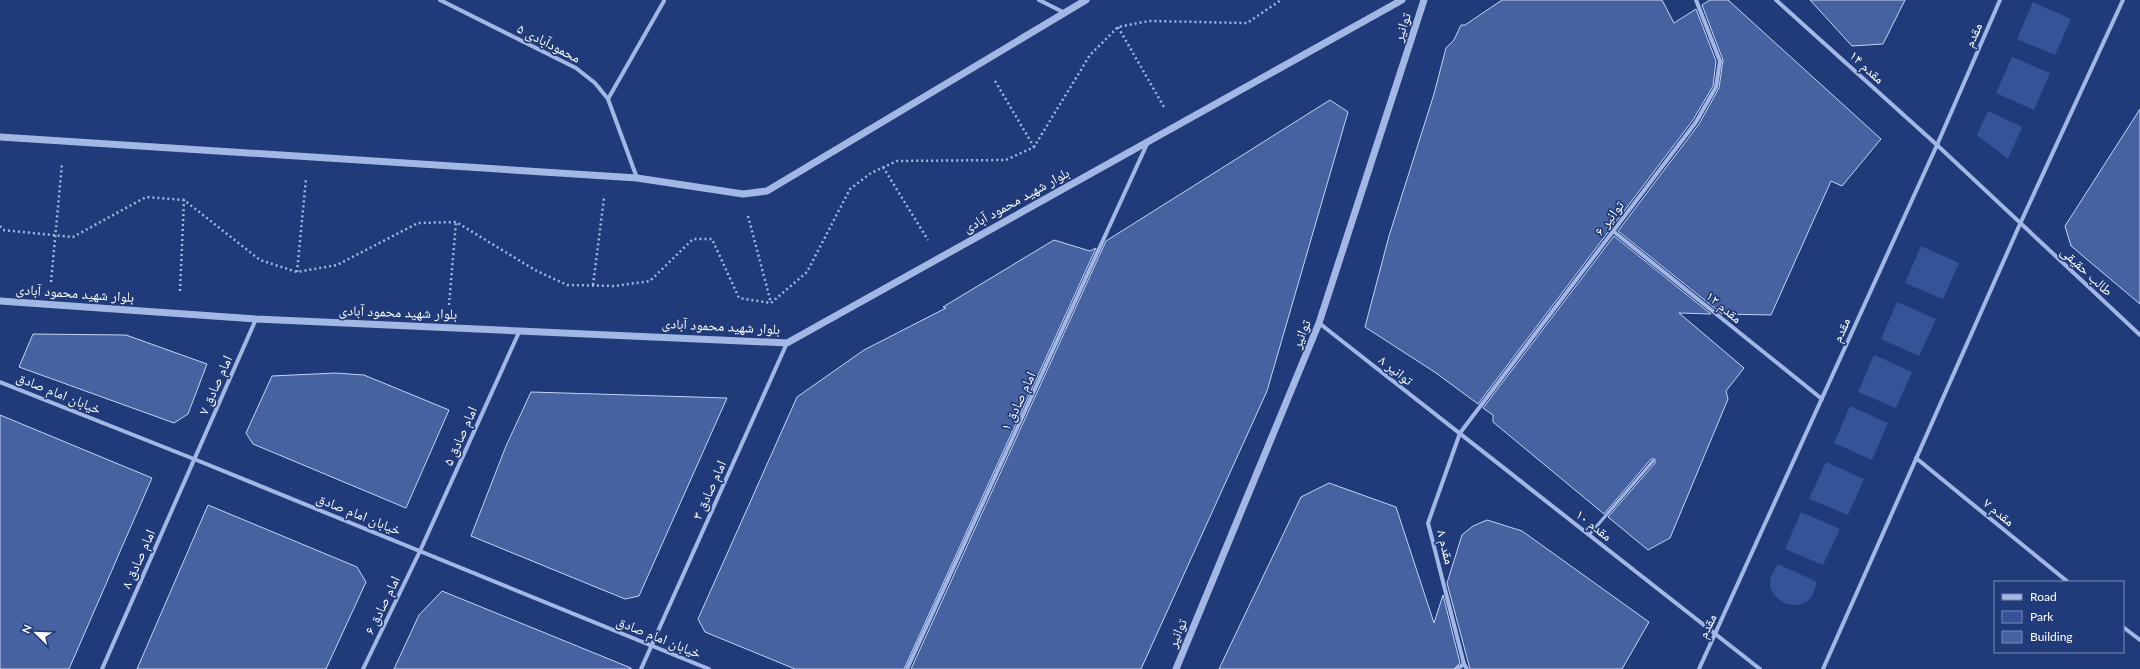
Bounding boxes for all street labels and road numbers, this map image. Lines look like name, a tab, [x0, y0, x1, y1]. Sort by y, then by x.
street label: توانیر	[1389, 10, 1415, 45]
street label: محمودآبادی ۵	[514, 19, 584, 67]
street label: مقدم	[1960, 20, 1987, 51]
street label: مقدم ۱۴	[1845, 46, 1888, 88]
street label: بلوار شهید محمود آبادی	[960, 163, 1072, 237]
street label: توانیر ۶	[1590, 197, 1628, 239]
street label: طالب حقیقی	[2057, 242, 2117, 300]
street label: بلوار شهید محمود آبادی	[15, 280, 135, 306]
street label: مقدم ۱۲	[1702, 287, 1746, 328]
street label: بلوار شهید محمود آبادی	[338, 301, 458, 323]
street label: بلوار شهید محمود آبادی	[661, 314, 781, 338]
street label: مقدم	[1828, 315, 1855, 346]
street label: توانیر	[1287, 317, 1315, 352]
street label: توانیر ۸	[1375, 351, 1417, 389]
street label: امام صادق ۷	[194, 353, 237, 418]
street label: خیابان امام صادق	[14, 368, 104, 419]
street label: امام صادق ۱	[997, 369, 1040, 434]
street label: امام صادق ۵	[439, 404, 482, 469]
street label: امام صادق ۳	[688, 458, 731, 523]
street label: خیابان امام صادق	[314, 489, 404, 540]
street label: مقدم ۷	[1979, 494, 2018, 531]
street label: مقدم ۱۰	[1572, 505, 1616, 546]
street label: امام صادق ۸	[117, 527, 160, 592]
street label: مقدم ۸	[1432, 528, 1459, 566]
street label: امام صادق ۶	[360, 573, 405, 638]
street label: مقدم	[1693, 611, 1721, 642]
street label: خیابان امام صادق	[614, 612, 704, 663]
street label: توانیر	[1163, 616, 1191, 651]

